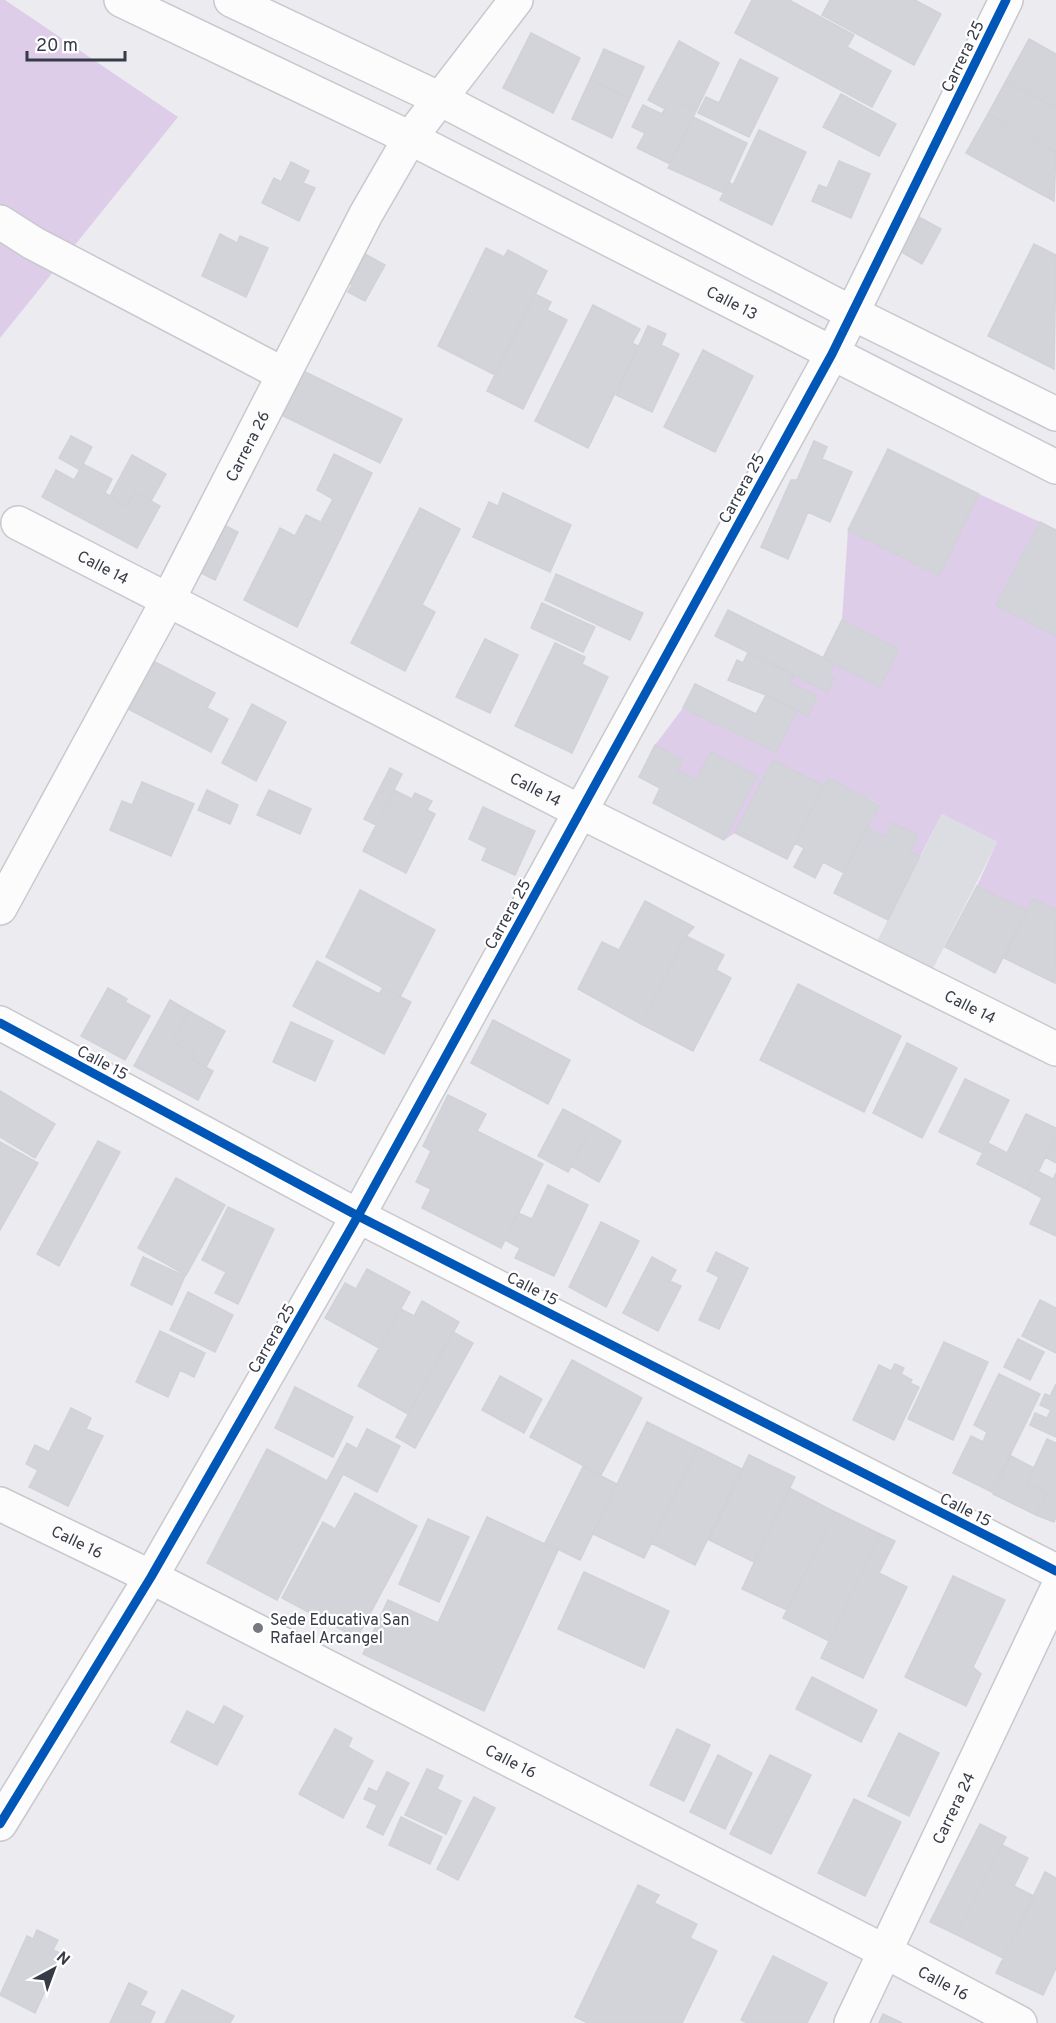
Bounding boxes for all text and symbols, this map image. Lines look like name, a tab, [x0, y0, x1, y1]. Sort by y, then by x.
street label: Carrera 25	[938, 18, 990, 96]
scale bar	[27, 24, 124, 62]
text: 20 m	[36, 35, 78, 58]
street label: Calle 13	[702, 283, 761, 325]
street label: Carrera 26	[222, 408, 275, 486]
street label: Carrera 25	[715, 450, 770, 528]
street label: Calle 14	[73, 547, 132, 590]
street label: Calle 14	[506, 769, 564, 812]
street label: Carrera 25	[481, 876, 536, 954]
street label: Calle 14	[940, 987, 999, 1029]
street label: Calle 15	[73, 1042, 131, 1086]
street label: Calle 15	[503, 1268, 561, 1311]
street label: Carrera 25	[245, 1300, 301, 1378]
street label: Calle 15	[936, 1489, 994, 1532]
street label: Calle 16	[47, 1522, 106, 1564]
place label: Sede Educativa San Rafael Arcangel	[270, 1611, 410, 1649]
marker: Sede Educativa San Rafael Arcangel	[251, 1621, 265, 1635]
street label: Calle 16	[481, 1741, 539, 1784]
street label: Carrera 24	[929, 1770, 980, 1848]
north arrow	[24, 1939, 84, 1999]
text: N	[52, 1948, 73, 1971]
street label: Calle 16	[914, 1963, 972, 2006]

